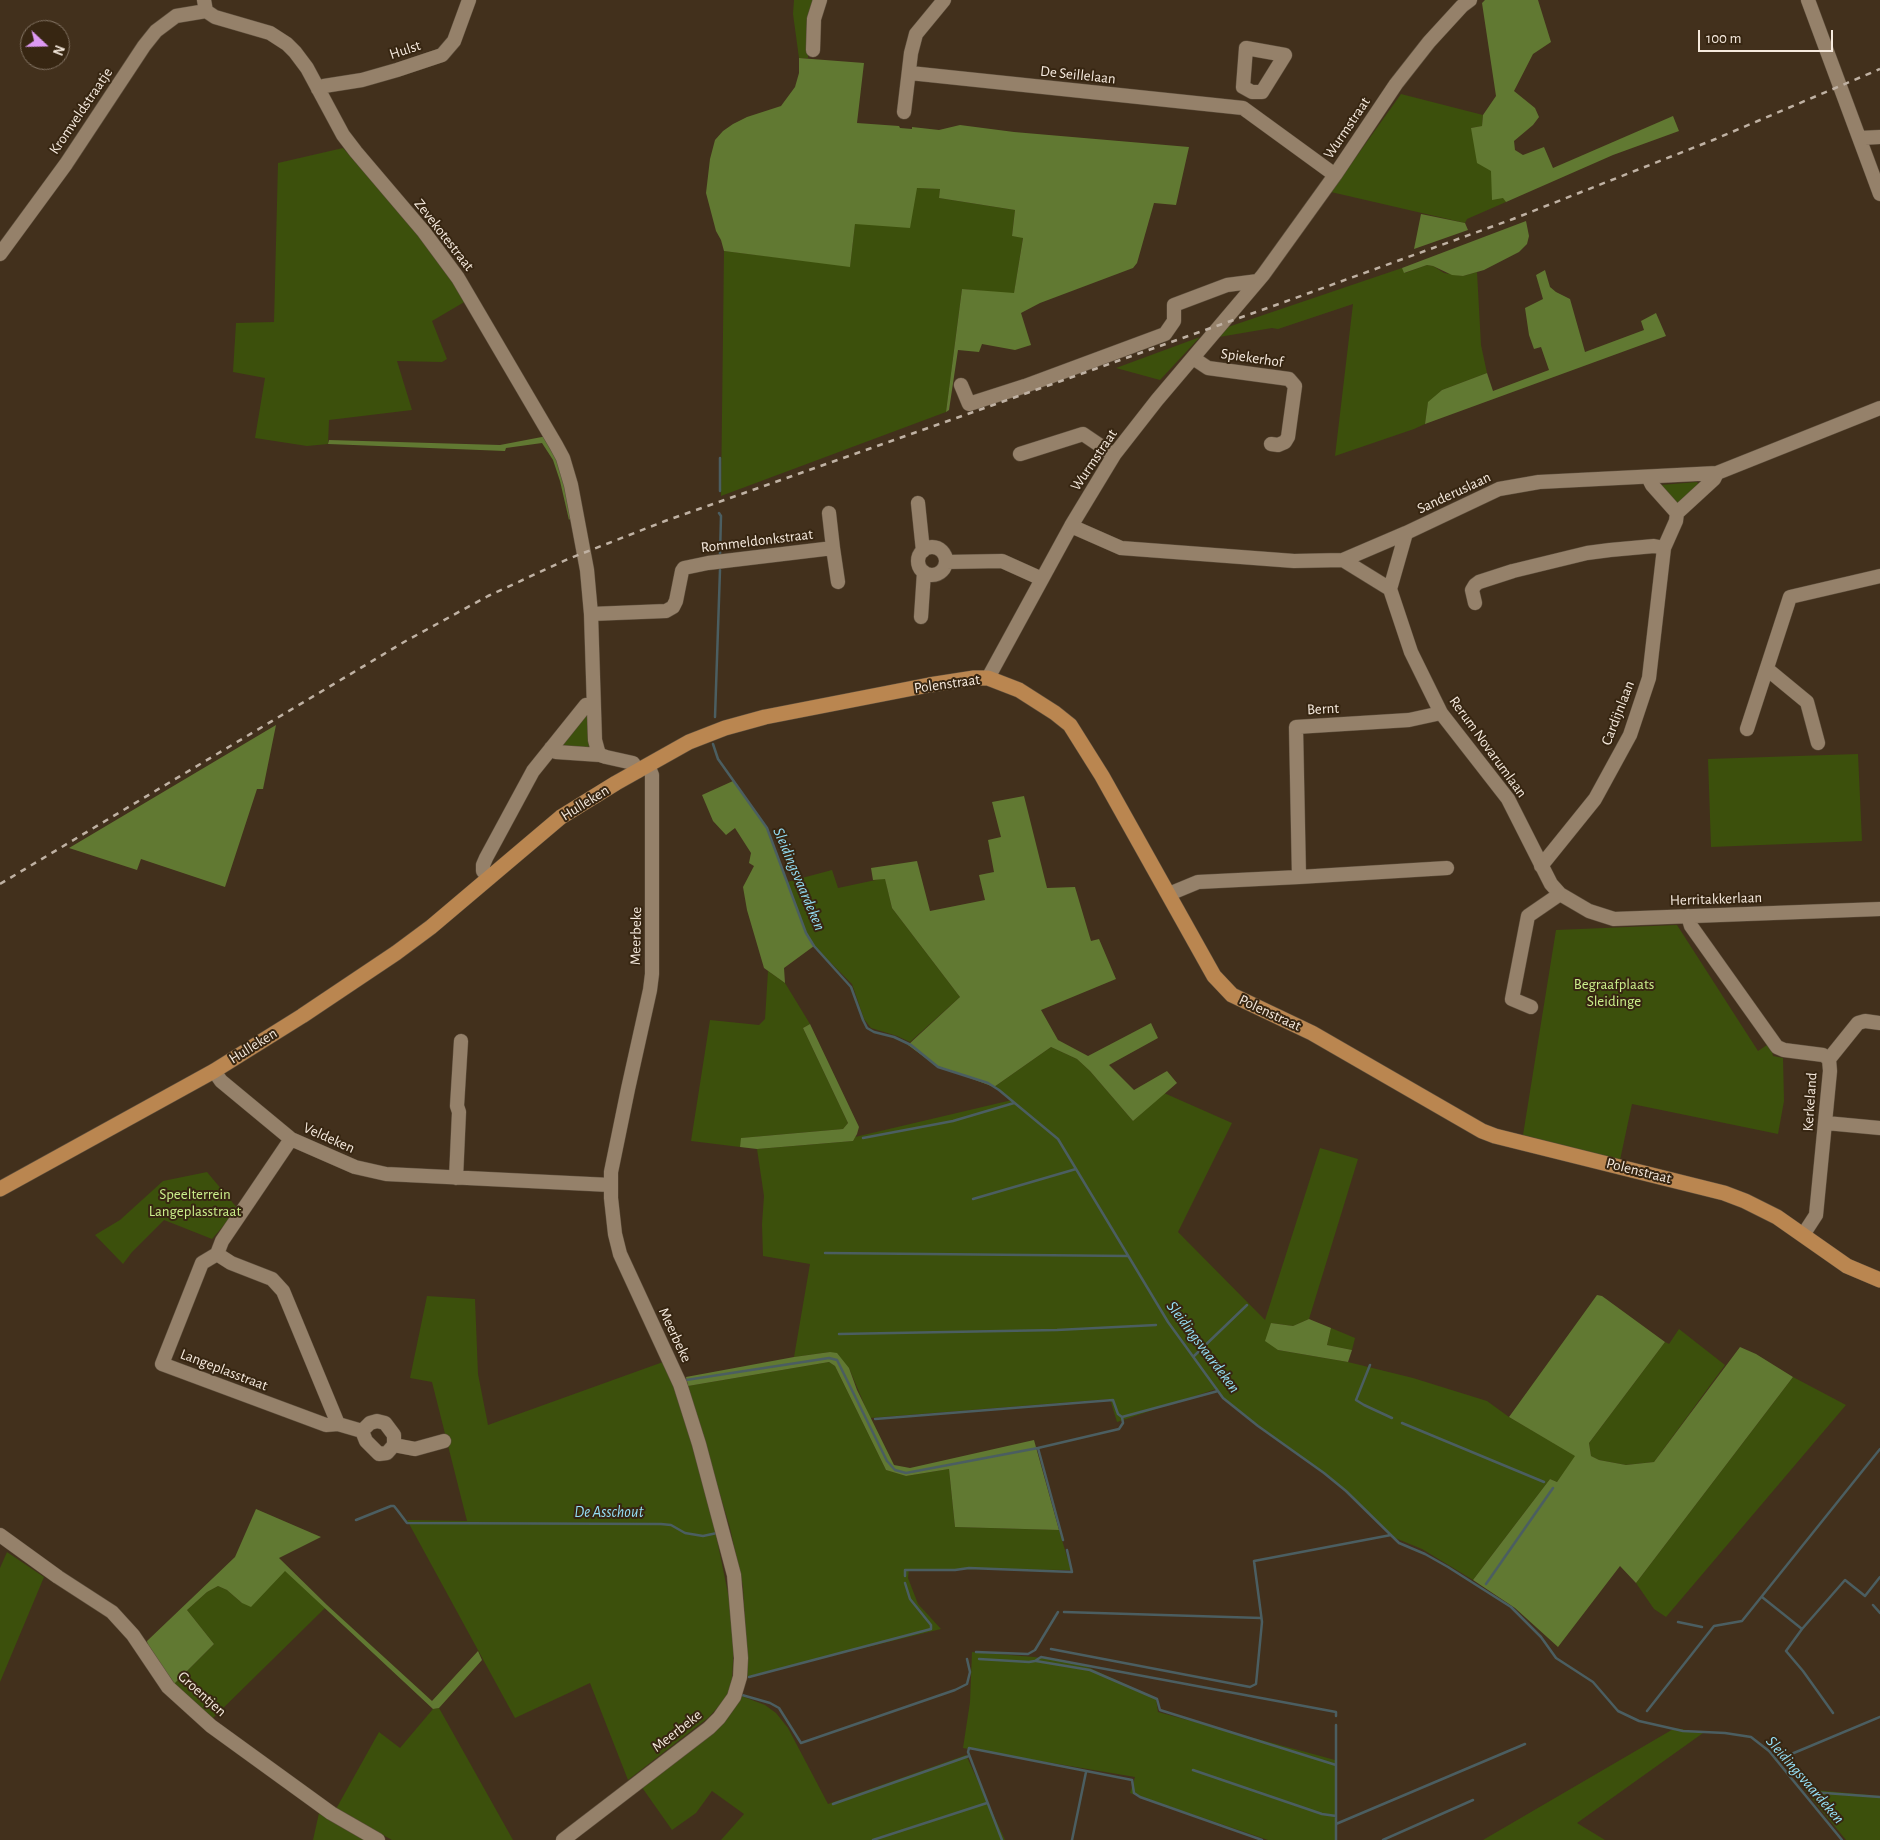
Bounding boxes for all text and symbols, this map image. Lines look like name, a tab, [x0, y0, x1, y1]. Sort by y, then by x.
north arrow	[20, 20, 70, 70]
scale bar	[1700, 20, 1835, 52]
text: 100 m	[1706, 31, 1741, 46]
street label: Hulst	[387, 37, 423, 63]
text: N	[50, 43, 66, 57]
street label: De Seillelaan	[1039, 62, 1117, 88]
street label: Kromveldstraatje	[45, 64, 117, 158]
street label: Wurmstraat	[1320, 94, 1374, 162]
street label: Zevekotestraat	[410, 195, 478, 275]
street label: Spiekerhof	[1220, 345, 1284, 371]
street label: Wurmstraat	[1067, 426, 1121, 494]
street label: Sanderuslaan	[1414, 468, 1494, 518]
street label: Rommeldonkstraat	[700, 525, 814, 557]
street label: Polenstraat	[913, 670, 981, 698]
street label: Cardijnlaan	[1597, 678, 1639, 748]
street label: Rerum Novarumlaan	[1445, 693, 1531, 801]
street label: Bernt	[1306, 699, 1340, 719]
street label: Hulleken	[558, 781, 612, 825]
water label: Sleidingsvaardeken	[769, 825, 829, 933]
street label: Herritakkerlaan	[1670, 888, 1762, 910]
street label: Meerbeke	[626, 907, 646, 965]
park label: Begraafplaats Sleidinge	[1574, 975, 1654, 1010]
street label: Polenstraat	[1236, 991, 1304, 1035]
street label: Hulleken	[226, 1024, 280, 1068]
street label: Kerkeland	[1799, 1072, 1821, 1132]
street label: Veldeken	[301, 1119, 357, 1157]
street label: Polenstraat	[1605, 1154, 1673, 1188]
park label: Speelterrein Langeplasstraat	[149, 1185, 241, 1220]
water label: Sleidingsvaardeken	[1162, 1297, 1244, 1397]
street label: Meerbeke	[655, 1305, 695, 1365]
street label: Langeplasstraat	[178, 1345, 270, 1395]
water label: De Asschout	[574, 1502, 644, 1522]
street label: Groentjen	[174, 1668, 230, 1720]
street label: Meerbeke	[648, 1706, 706, 1756]
water label: Sleidingsvaardeken	[1762, 1732, 1848, 1828]

